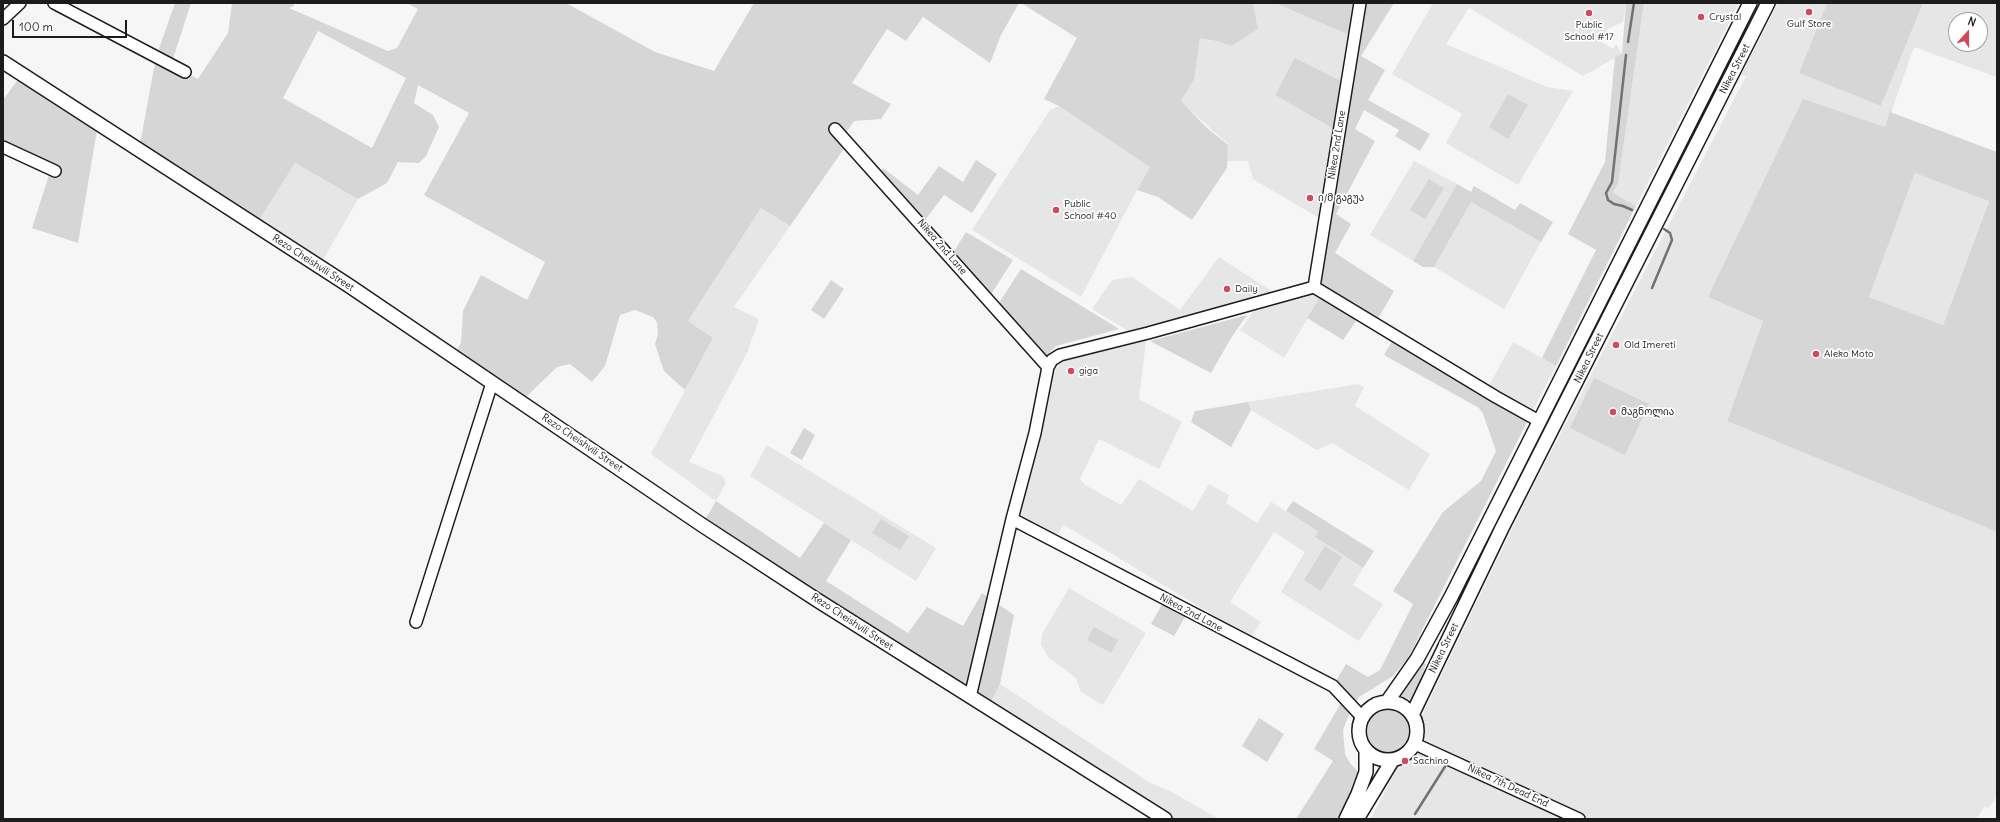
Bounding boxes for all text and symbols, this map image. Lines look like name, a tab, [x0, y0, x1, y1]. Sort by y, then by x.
marker: Gulf Store	[1804, 7, 1814, 17]
marker: Public School #17	[1584, 8, 1594, 18]
place label: Crystal	[1709, 11, 1741, 23]
scale bar	[14, 12, 129, 38]
marker: Crystal	[1696, 12, 1706, 22]
north arrow	[1948, 12, 1988, 52]
text: N	[1966, 14, 1978, 30]
place label: Gulf Store	[1787, 18, 1831, 30]
text: 100 m	[19, 19, 53, 34]
place label: Public School #17	[1564, 19, 1614, 42]
street label: Nikea Street	[1717, 42, 1753, 96]
street label: Nikea 2nd Lane	[1326, 110, 1348, 180]
place label: ი/მ გაგუა	[1318, 192, 1364, 204]
marker: ი/მ გაგუა	[1305, 193, 1315, 203]
place label: Public School #40	[1064, 198, 1117, 222]
marker: Public School #40	[1051, 205, 1061, 215]
street label: Nikea 2nd Lane	[915, 217, 969, 277]
street label: Rezo Cheishvili Street	[270, 232, 356, 294]
place label: Daily	[1235, 283, 1258, 295]
marker: Daily	[1222, 284, 1232, 294]
street label: Nikea Street	[1572, 331, 1606, 385]
place label: Old Imereti	[1624, 339, 1675, 351]
marker: Old Imereti	[1611, 340, 1621, 350]
place label: Aleko Moto	[1824, 348, 1874, 360]
marker: Aleko Moto	[1811, 349, 1821, 359]
place label: giga	[1079, 365, 1098, 377]
marker: giga	[1066, 366, 1076, 376]
place label: მაგნოლია	[1621, 406, 1674, 418]
marker: მაგნოლია	[1608, 407, 1618, 417]
street label: Rezo Cheishvili Street	[539, 411, 625, 475]
street label: Rezo Cheishvili Street	[809, 591, 895, 653]
street label: Nikea 2nd Lane	[1158, 591, 1224, 635]
street label: Nikea Street	[1427, 621, 1461, 675]
place label: Sachino	[1413, 755, 1449, 767]
marker: Sachino	[1400, 756, 1410, 766]
street label: Nikea 7th Dead End	[1466, 762, 1550, 810]

